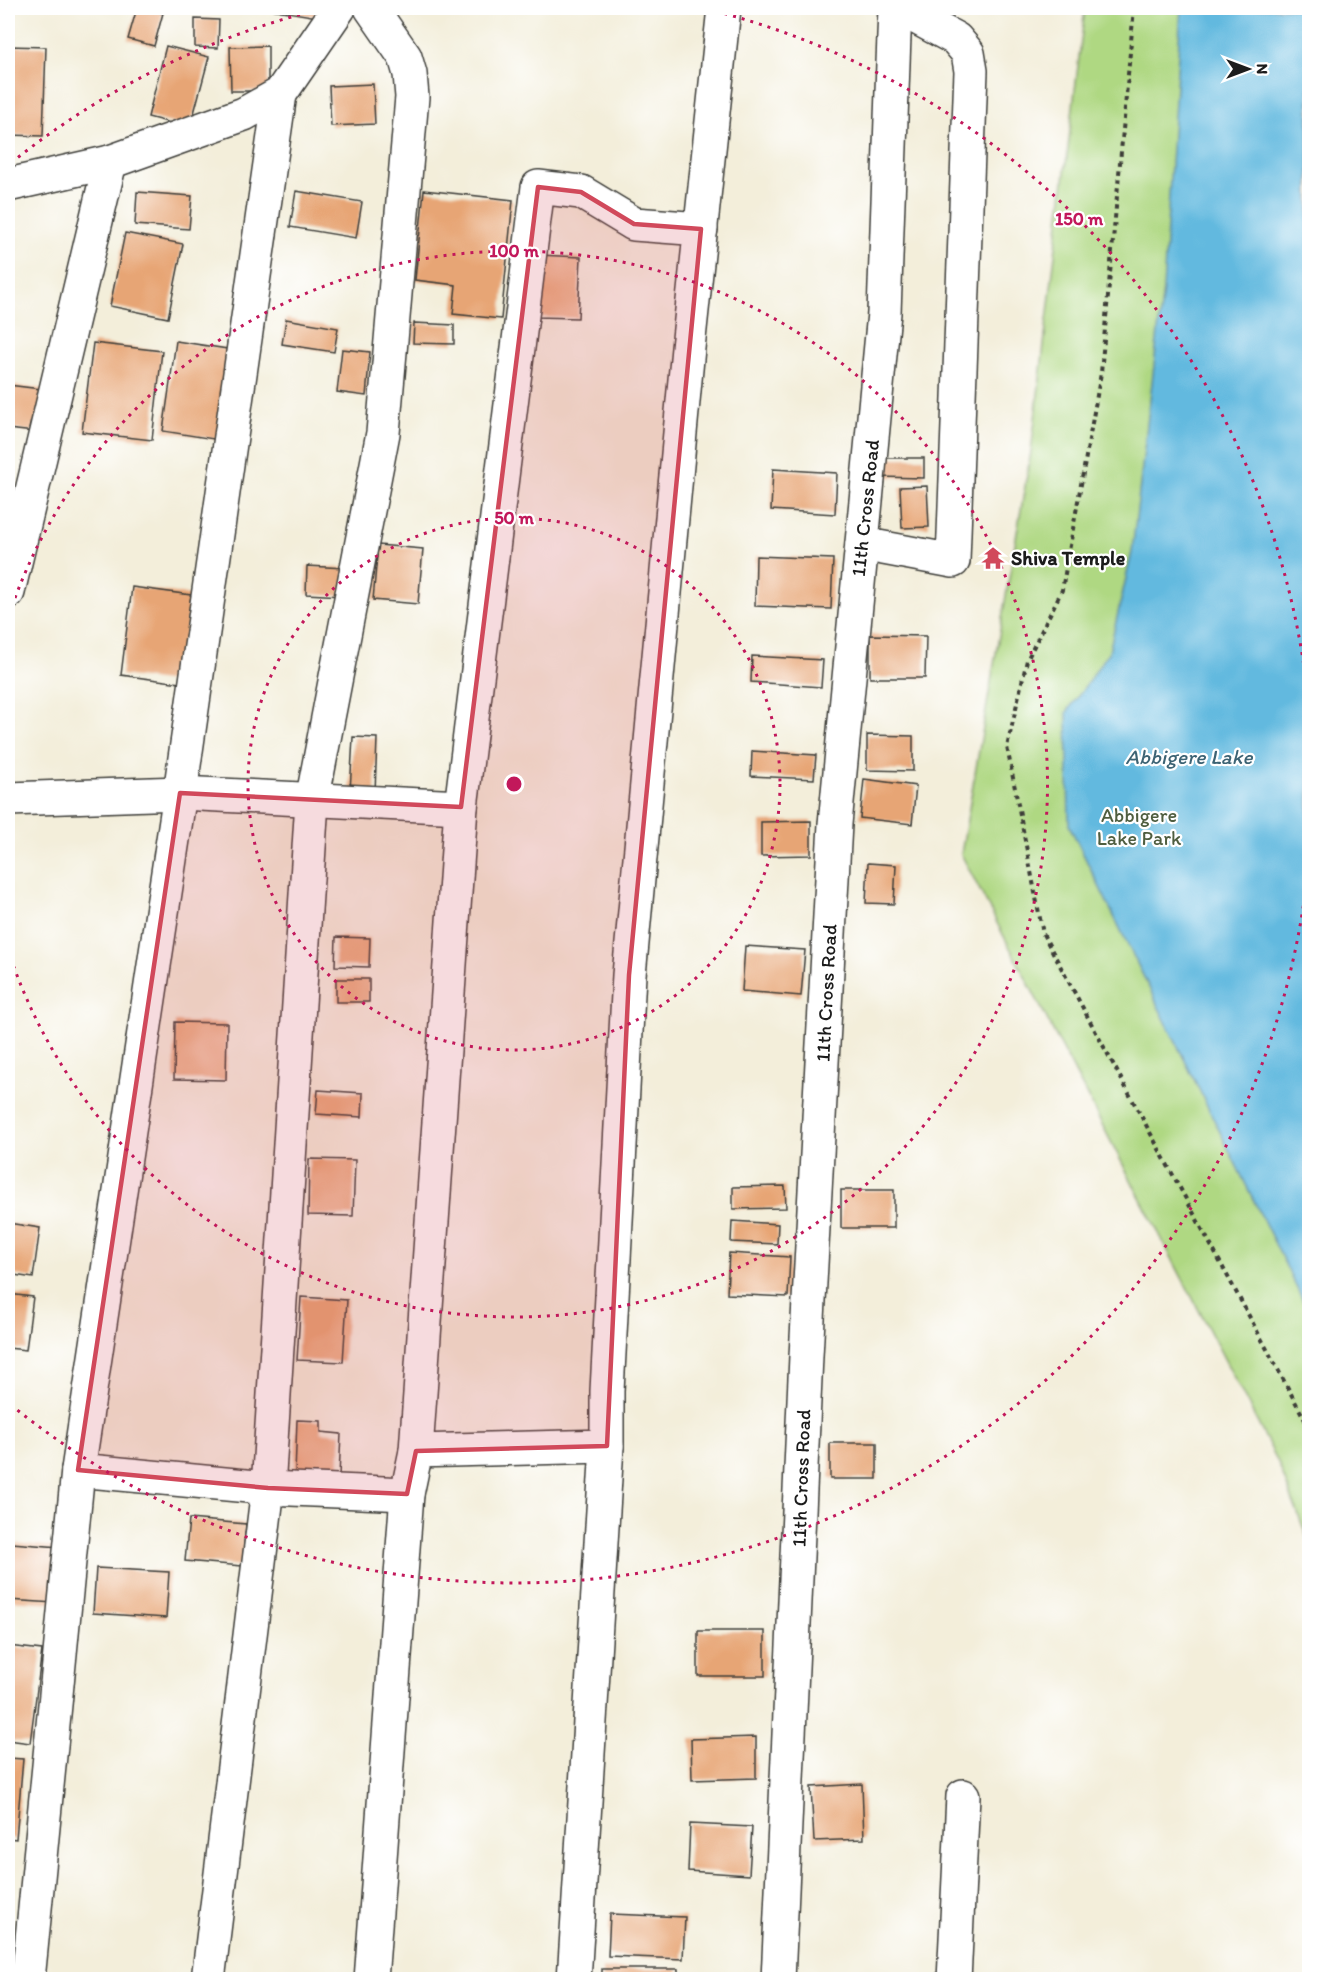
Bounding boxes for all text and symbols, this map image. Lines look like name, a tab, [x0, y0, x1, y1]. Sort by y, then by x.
north arrow	[1218, 39, 1278, 99]
text: N	[1253, 64, 1272, 74]
text: 150 m	[1055, 208, 1104, 230]
text: 100 m	[489, 240, 540, 262]
street label: 11th Cross Road	[846, 438, 884, 578]
text: 50 m	[494, 507, 535, 529]
temple icon: Shiva Temple	[980, 545, 1006, 571]
place label: Shiva Temple	[1011, 546, 1126, 571]
water label: Abbigere Lake	[1126, 744, 1253, 769]
centre of rings	[504, 774, 524, 794]
park label: Abbigere Lake Park	[1097, 803, 1182, 850]
street label: 11th Cross Road	[810, 923, 842, 1063]
street label: 11th Cross Road	[787, 1409, 815, 1547]

